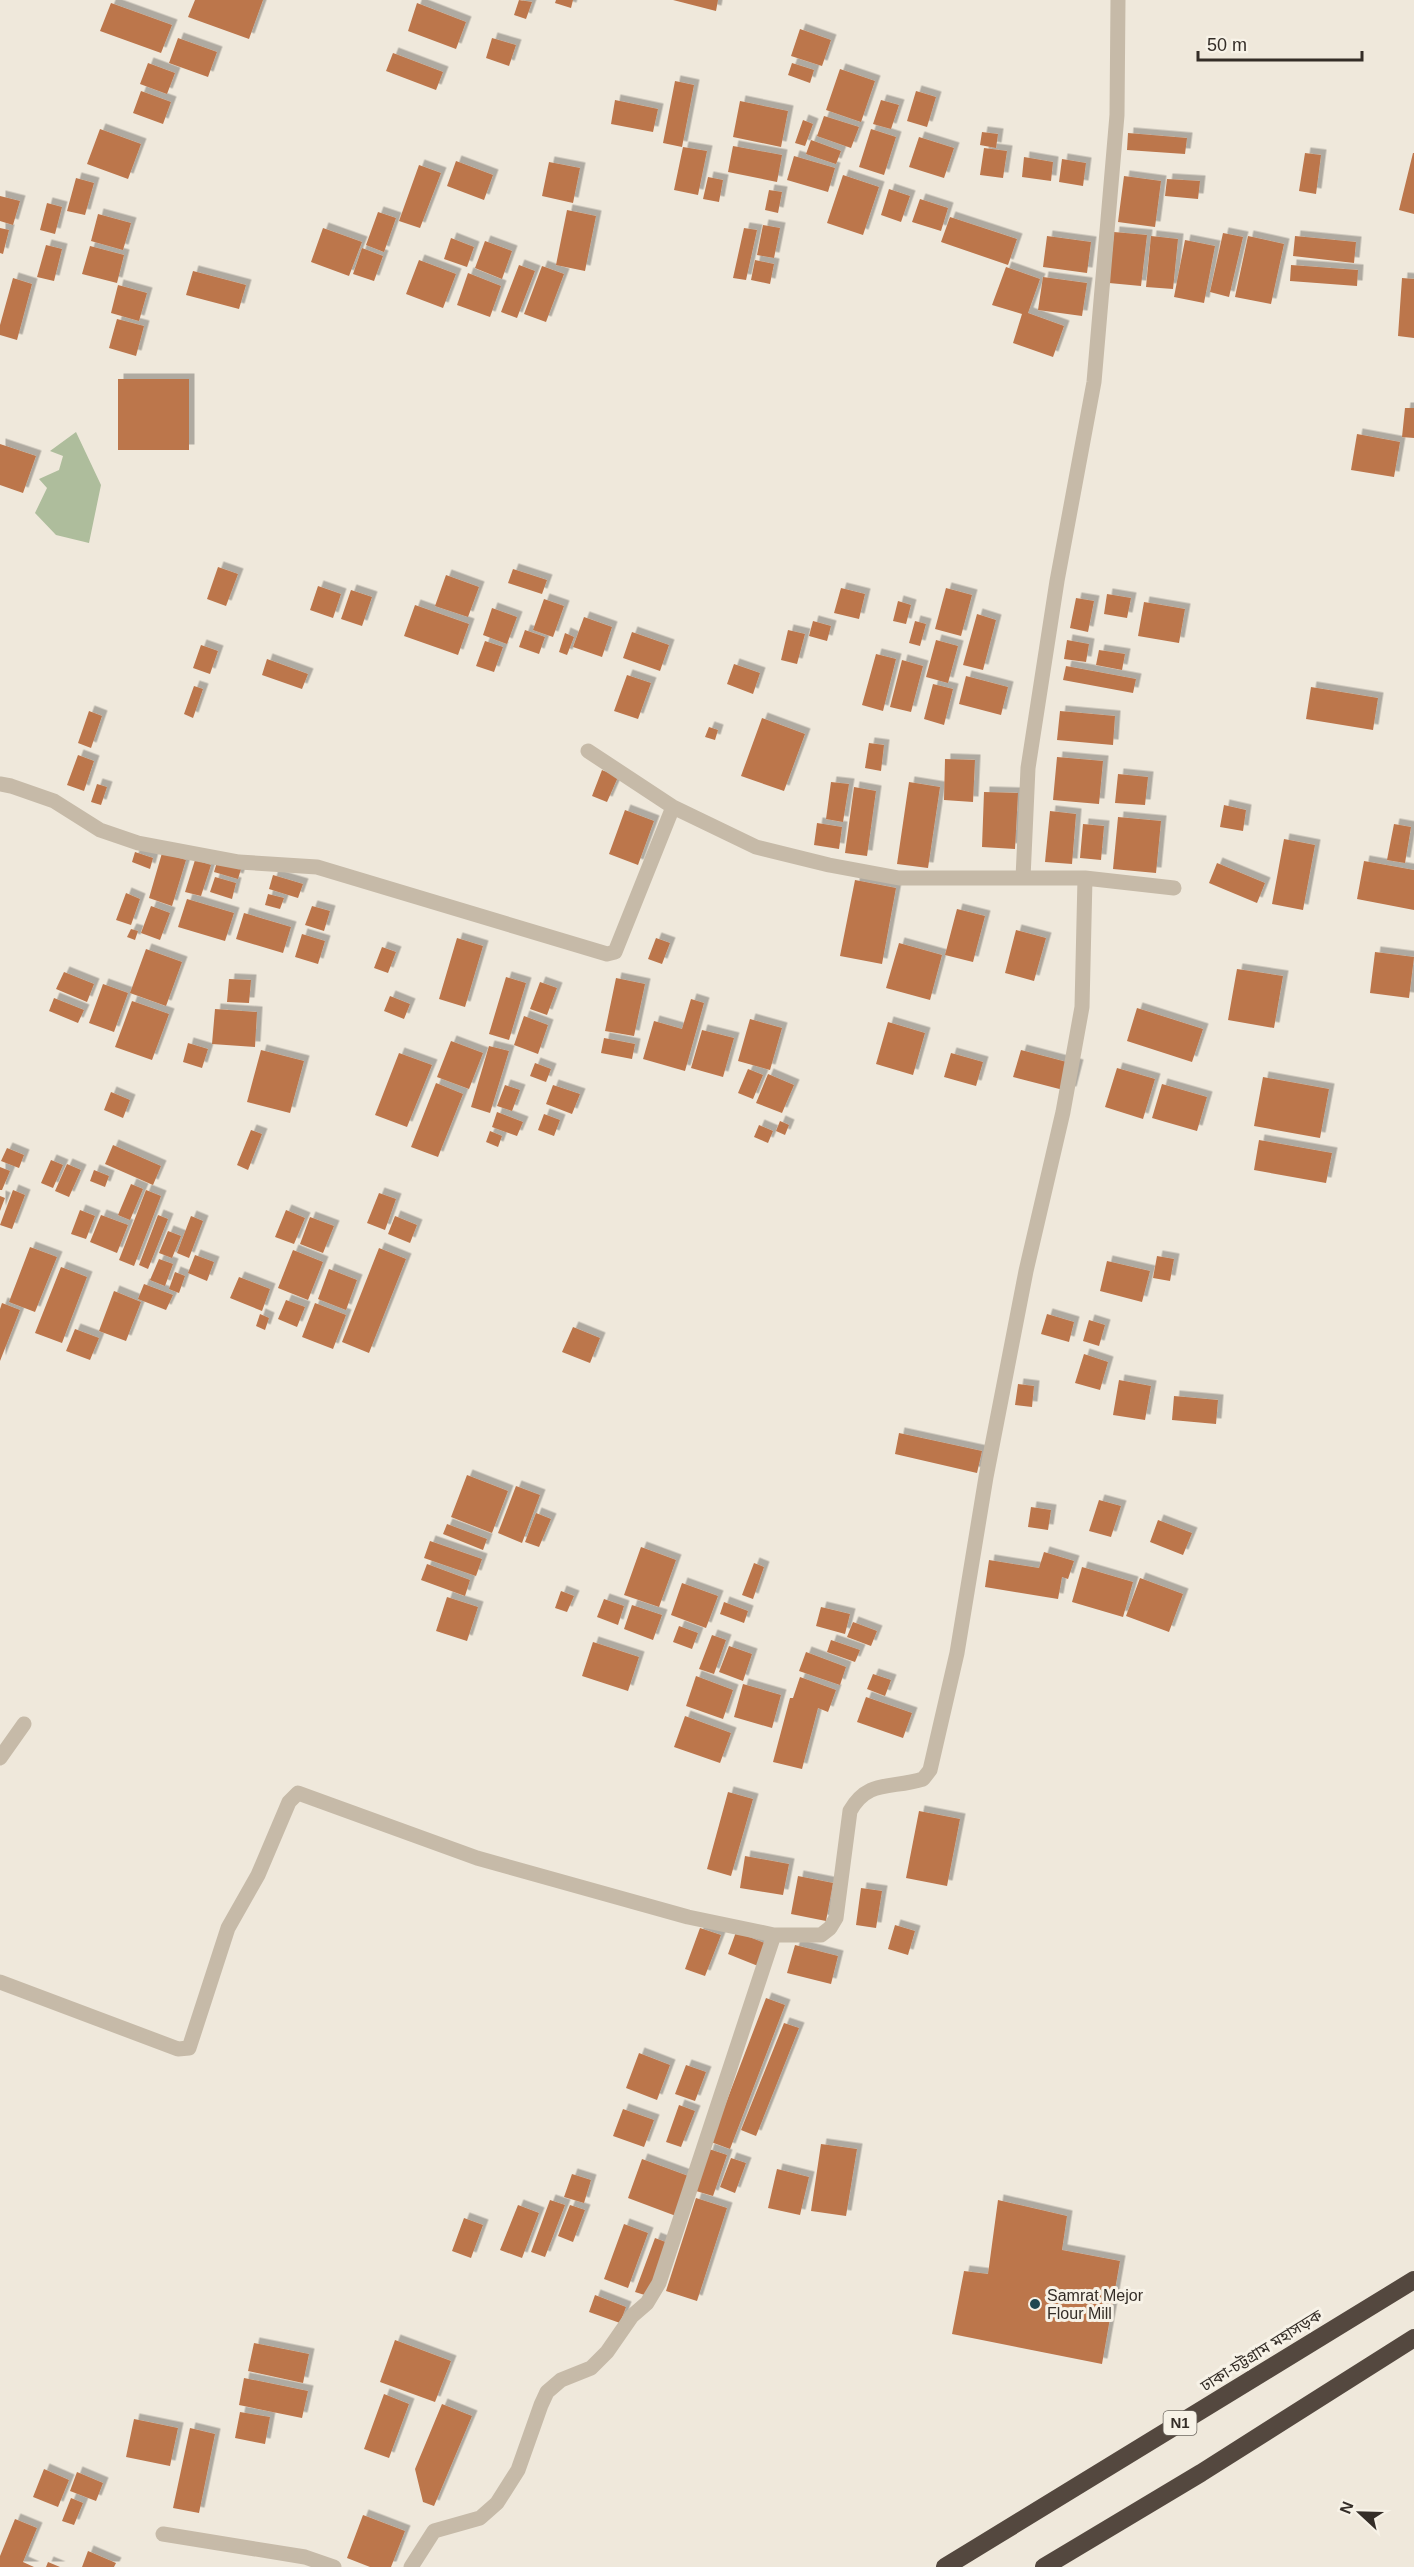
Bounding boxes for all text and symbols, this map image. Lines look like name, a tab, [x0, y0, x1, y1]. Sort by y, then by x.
scale bar	[1198, 24, 1362, 62]
text: 50 m	[1207, 35, 1247, 55]
place label: Samrat Mejor Flour Mill	[1047, 2287, 1144, 2322]
marker: Samrat Mejor Flour Mill	[1028, 2297, 1042, 2311]
street label: ঢাকা-চট্টগ্রাম মহাসড়ক	[1196, 2305, 1326, 2395]
road number: N1	[1164, 2411, 1196, 2435]
north arrow	[1330, 2483, 1390, 2543]
text: N	[1337, 2499, 1357, 2516]

